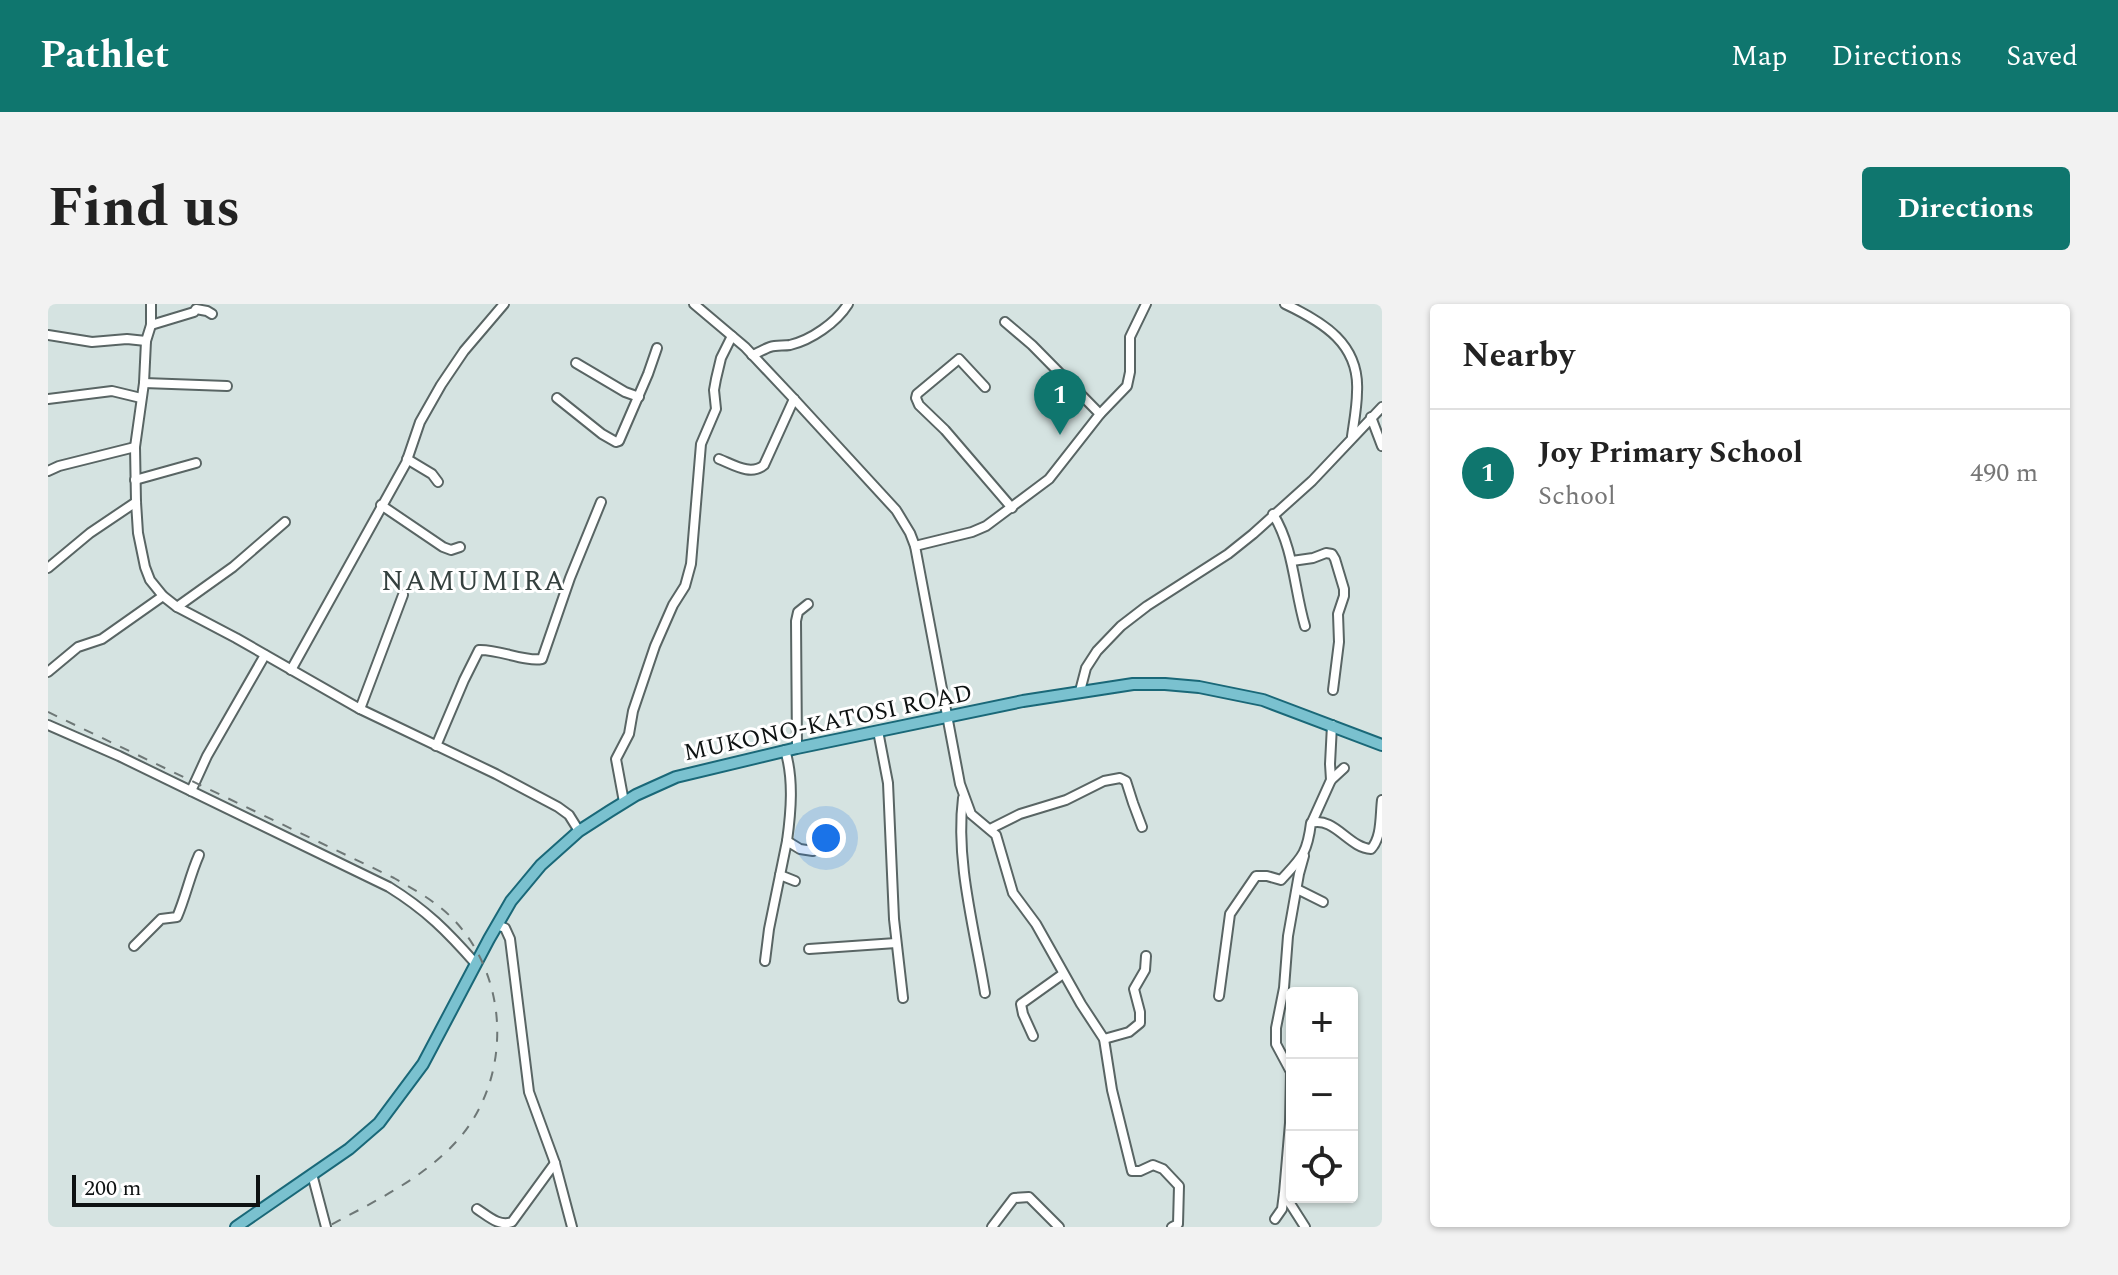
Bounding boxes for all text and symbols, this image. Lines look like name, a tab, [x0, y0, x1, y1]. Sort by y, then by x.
text: Pathlet	[40, 27, 169, 85]
text: Map	[1731, 35, 1788, 78]
text: Directions	[1832, 35, 1962, 78]
text: Saved	[2006, 35, 2078, 78]
text: Find us	[48, 166, 241, 251]
button: Directions	[1862, 167, 2070, 250]
text: Nearby	[1462, 330, 1575, 382]
pin: 1	[1034, 369, 1086, 435]
text: Joy Primary School	[1538, 430, 1803, 476]
text: 1	[1481, 453, 1495, 493]
text: 490 m	[1970, 453, 2038, 493]
text: School	[1538, 476, 1616, 516]
district label: NAMUMIRA	[381, 560, 567, 603]
street label: MUKONO-KATOSI ROAD	[680, 675, 976, 771]
your location	[806, 818, 846, 858]
map controls	[1286, 987, 1358, 1203]
button: +	[1286, 987, 1358, 1059]
button: −	[1286, 1059, 1358, 1131]
button: locate	[1286, 1131, 1358, 1203]
scale bar	[72, 1171, 260, 1207]
text: 200 m	[84, 1172, 141, 1205]

